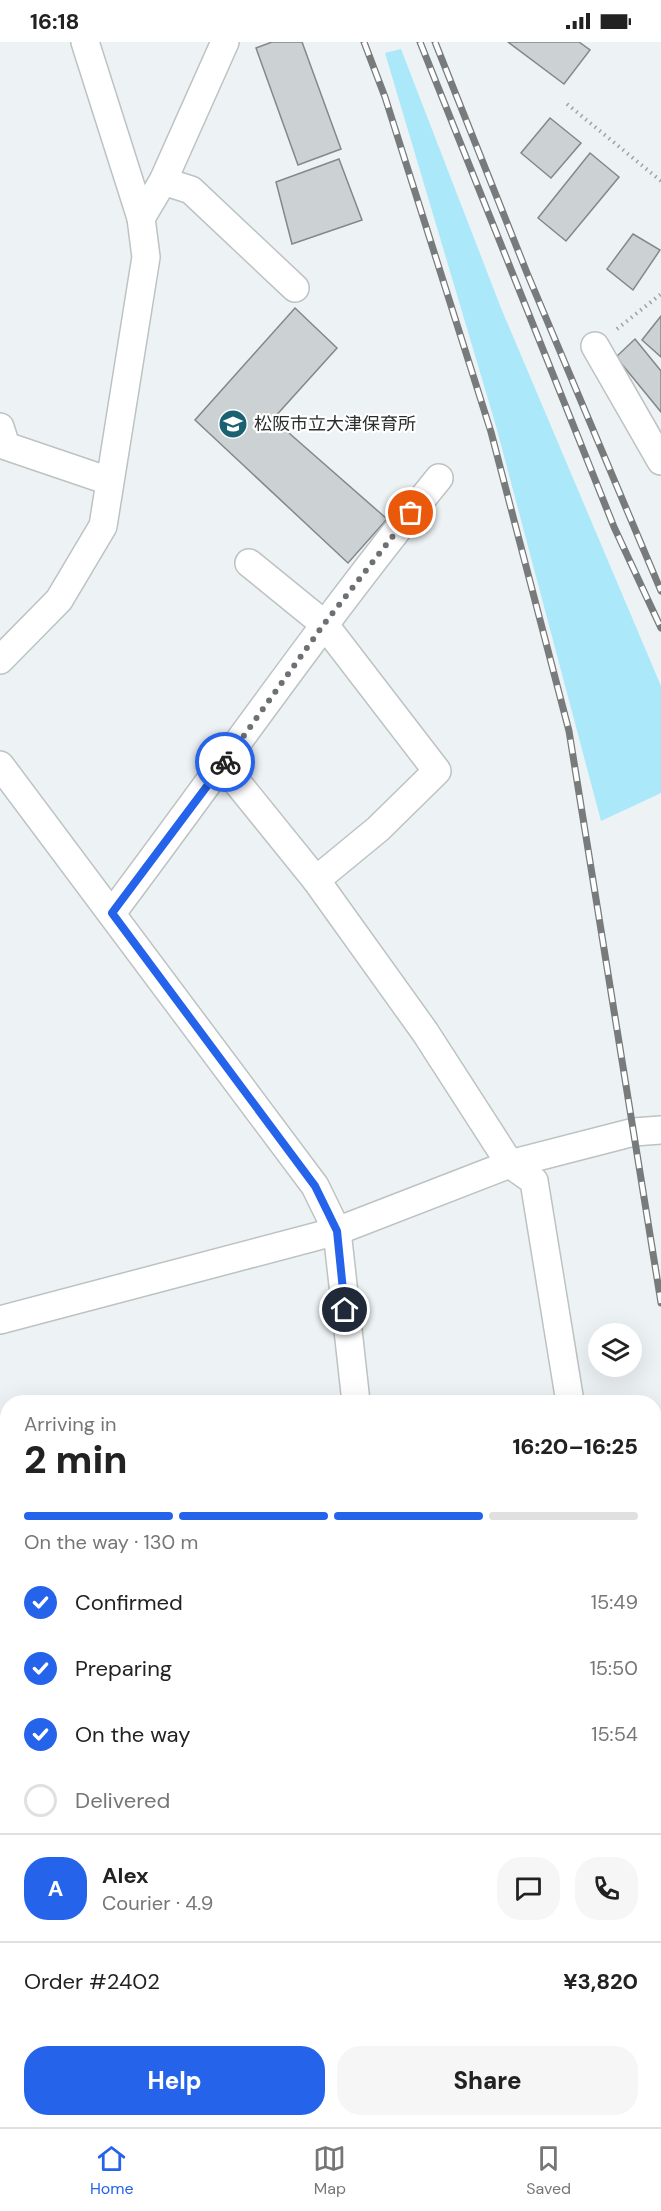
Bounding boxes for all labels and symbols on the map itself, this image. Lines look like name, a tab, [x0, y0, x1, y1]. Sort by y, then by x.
school or university icon: 松阪市立大津保育所	[217, 408, 249, 440]
place label: 松阪市立大津保育所	[254, 412, 416, 436]
pin	[385, 487, 436, 538]
courier	[195, 732, 255, 792]
pin	[319, 1284, 370, 1335]

